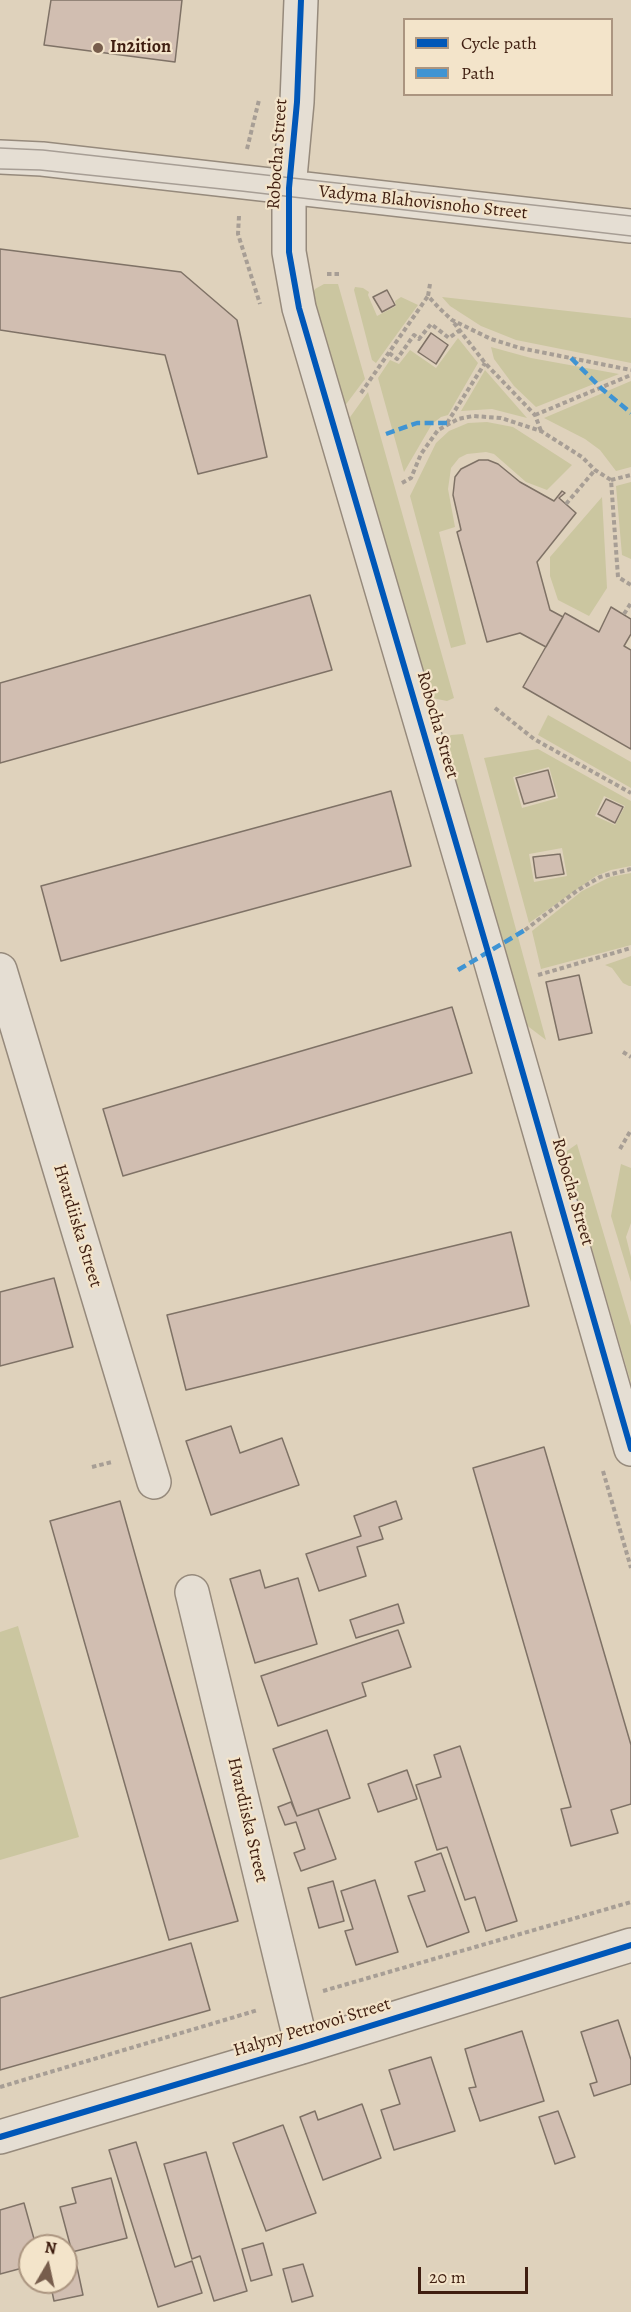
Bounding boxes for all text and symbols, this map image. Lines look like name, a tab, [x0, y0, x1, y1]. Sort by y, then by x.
legend	[403, 18, 613, 96]
text: Cycle path	[461, 31, 537, 55]
place label: In2ition	[110, 37, 171, 59]
marker: In2ition	[91, 41, 105, 55]
text: Path	[461, 61, 495, 85]
street label: Robocha Street	[263, 98, 293, 210]
street label: Vadyma Blahovisnoho Street	[317, 181, 529, 225]
street label: Robocha Street	[411, 669, 463, 781]
street label: Robocha Street	[546, 1136, 598, 1248]
street label: Hvardiiska Street	[48, 1162, 106, 1290]
street label: Hvardiiska Street	[222, 1755, 272, 1885]
street label: Halyny Petrovoi Street	[231, 1994, 393, 2062]
north arrow	[18, 2234, 78, 2294]
text: N	[43, 2236, 58, 2260]
scale bar	[421, 2255, 530, 2293]
text: 20 m	[429, 2265, 466, 2289]

